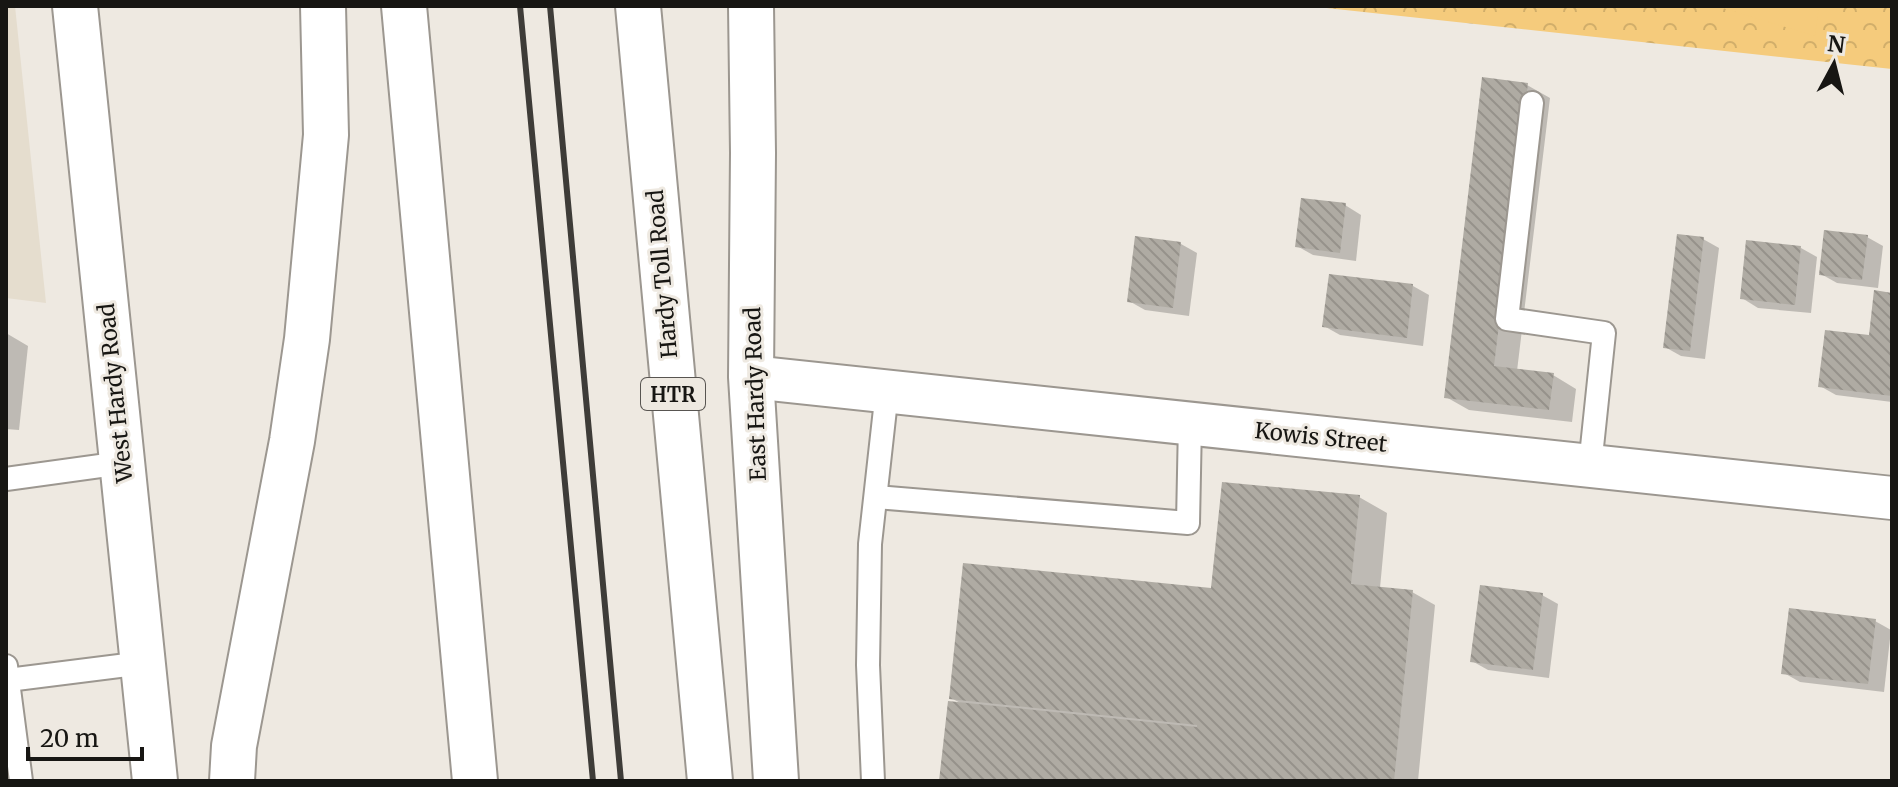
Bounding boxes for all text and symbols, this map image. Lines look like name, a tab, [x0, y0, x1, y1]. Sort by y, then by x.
north arrow	[1794, 24, 1874, 104]
text: N	[1826, 29, 1847, 59]
street label: Hardy Toll Road	[641, 189, 683, 359]
street label: West Hardy Road	[92, 302, 138, 485]
street label: East Hardy Road	[738, 306, 772, 482]
road number: HTR	[641, 378, 705, 410]
street label: Kowis Street	[1253, 416, 1389, 458]
scale bar	[28, 711, 142, 761]
text: 20 m	[40, 723, 99, 754]

